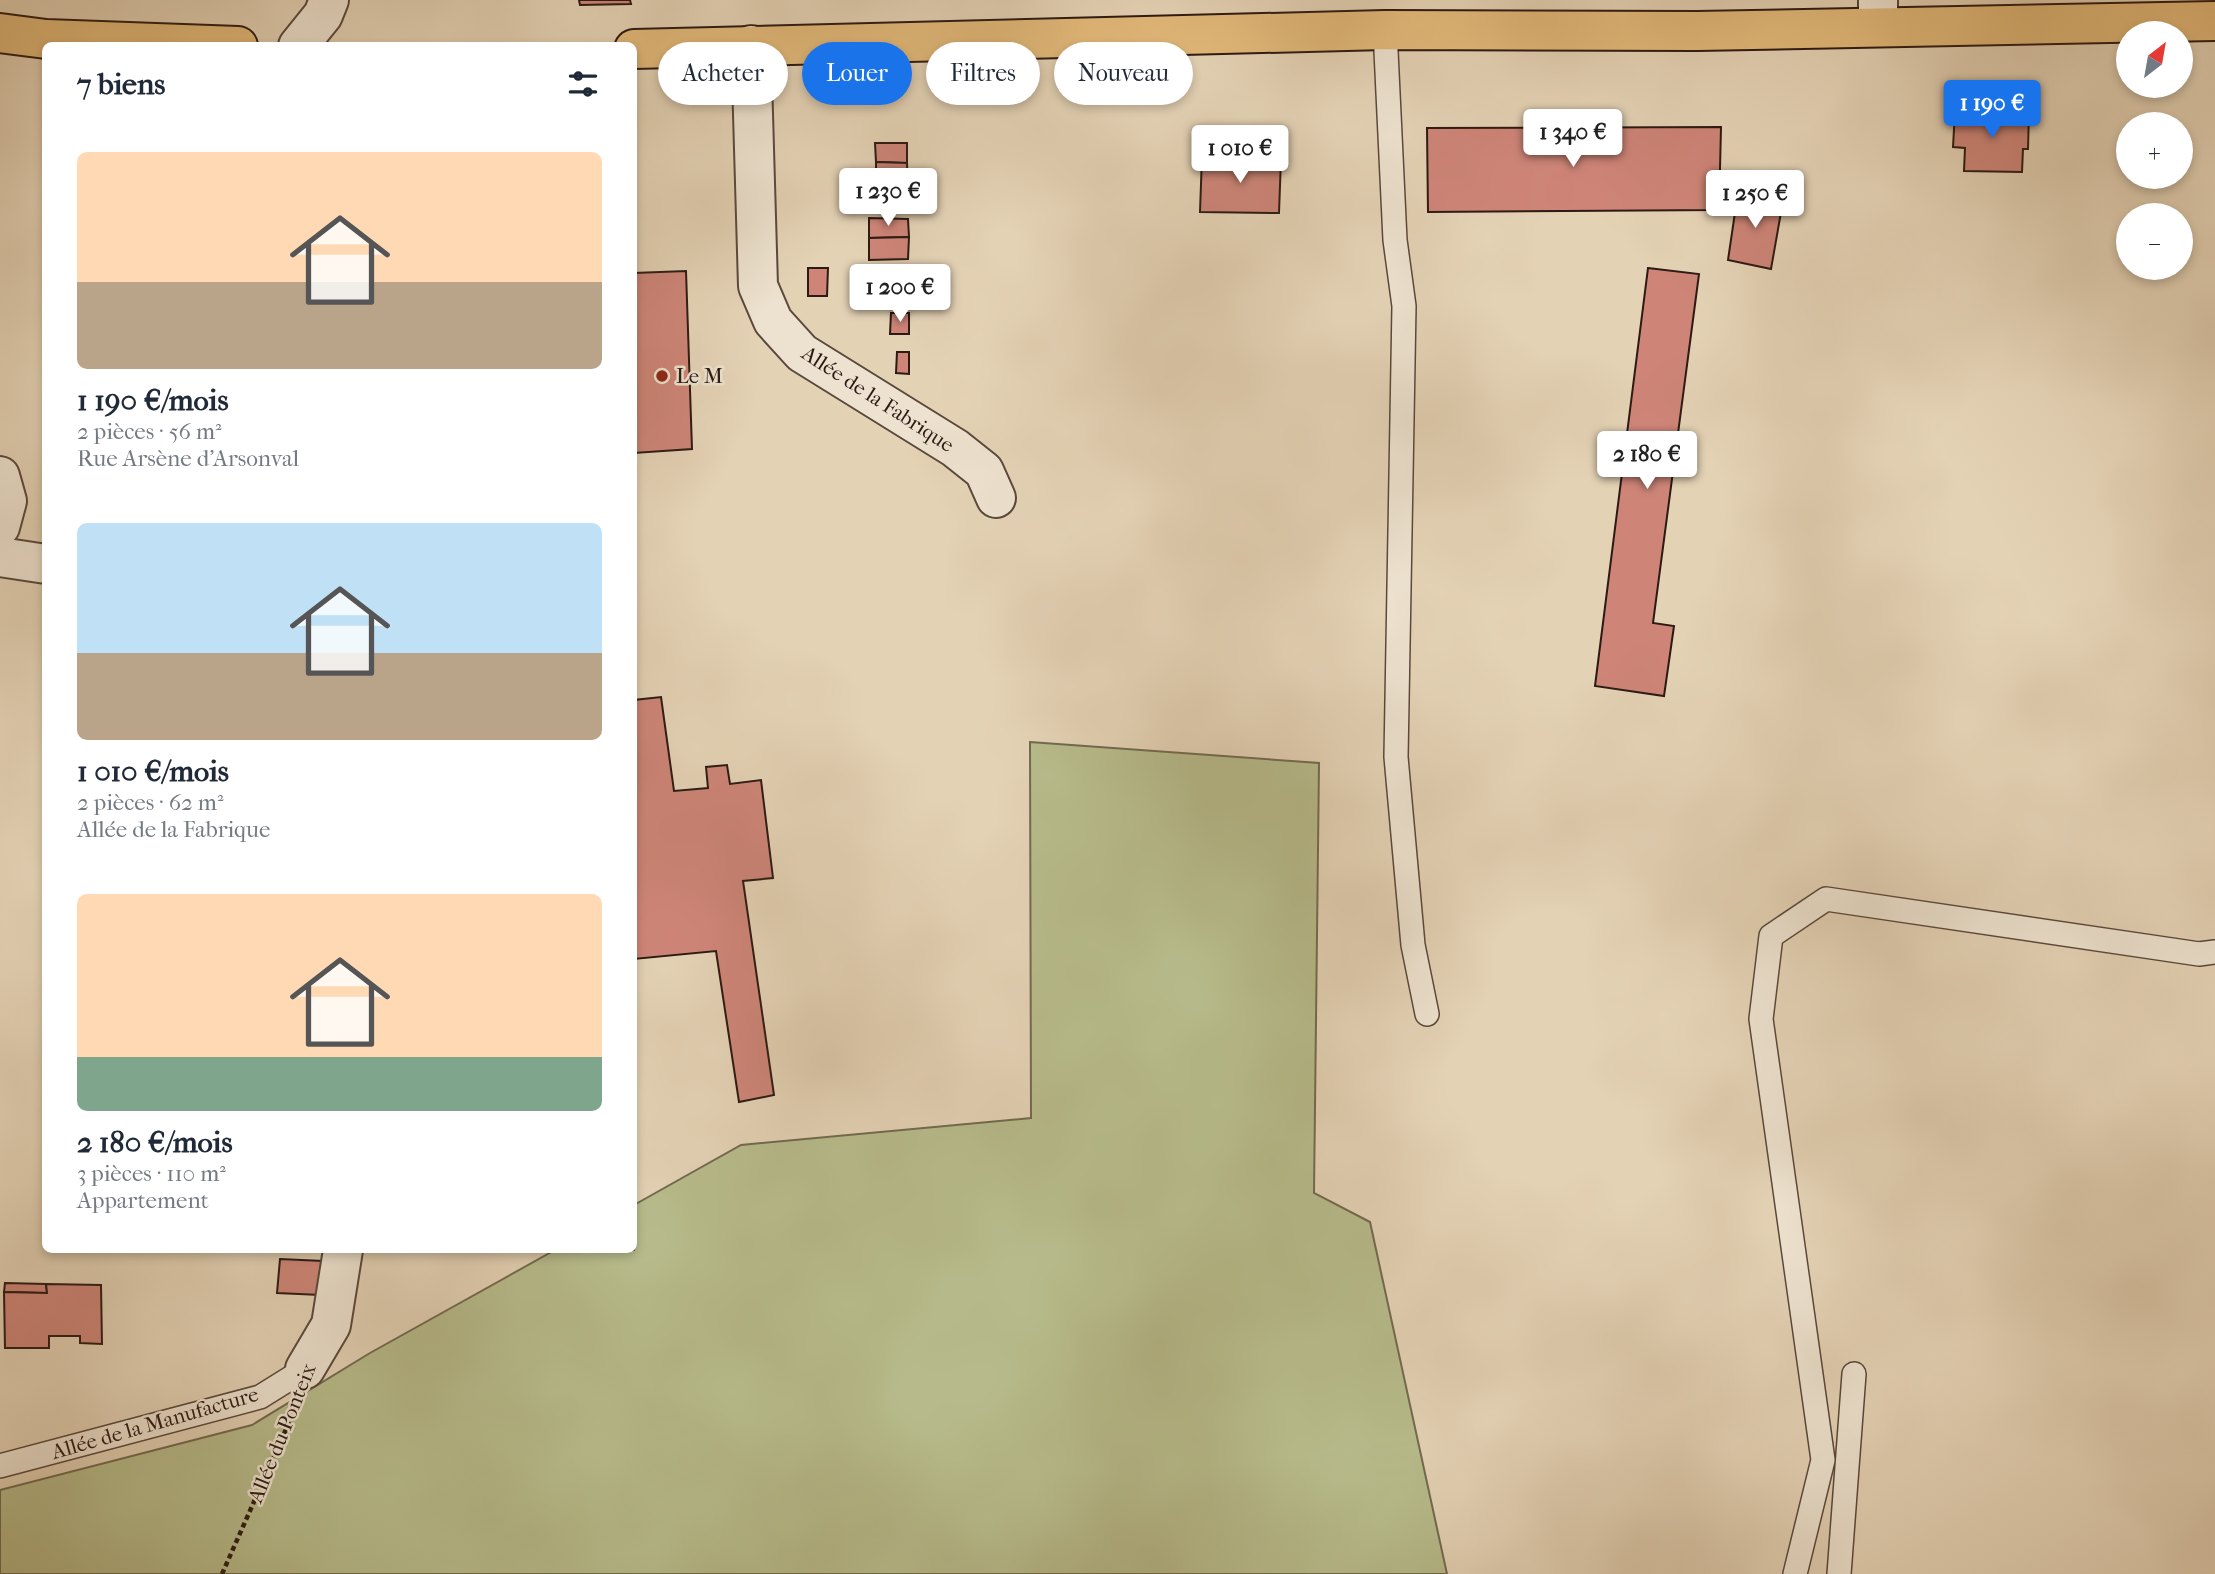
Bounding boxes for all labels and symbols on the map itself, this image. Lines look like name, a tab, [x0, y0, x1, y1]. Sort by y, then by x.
north arrow	[2116, 21, 2193, 98]
pin: 1 190 €	[1927, 80, 2057, 140]
pin: 1 340 €	[1508, 110, 1638, 169]
pin: 1 010 €	[1175, 125, 1305, 185]
pin: 1 230 €	[823, 168, 953, 228]
pin: 1 250 €	[1690, 170, 1820, 230]
pin: 1 200 €	[835, 264, 965, 324]
street label: Allée de la Fabrique	[797, 340, 959, 457]
place label: Le M	[676, 364, 723, 388]
marker: Le M	[654, 368, 670, 384]
pin: 2 180 €	[1582, 432, 1712, 491]
street label: Allée du Ponteix	[243, 1360, 321, 1507]
street label: Allée de la Manufacture	[48, 1382, 261, 1464]

